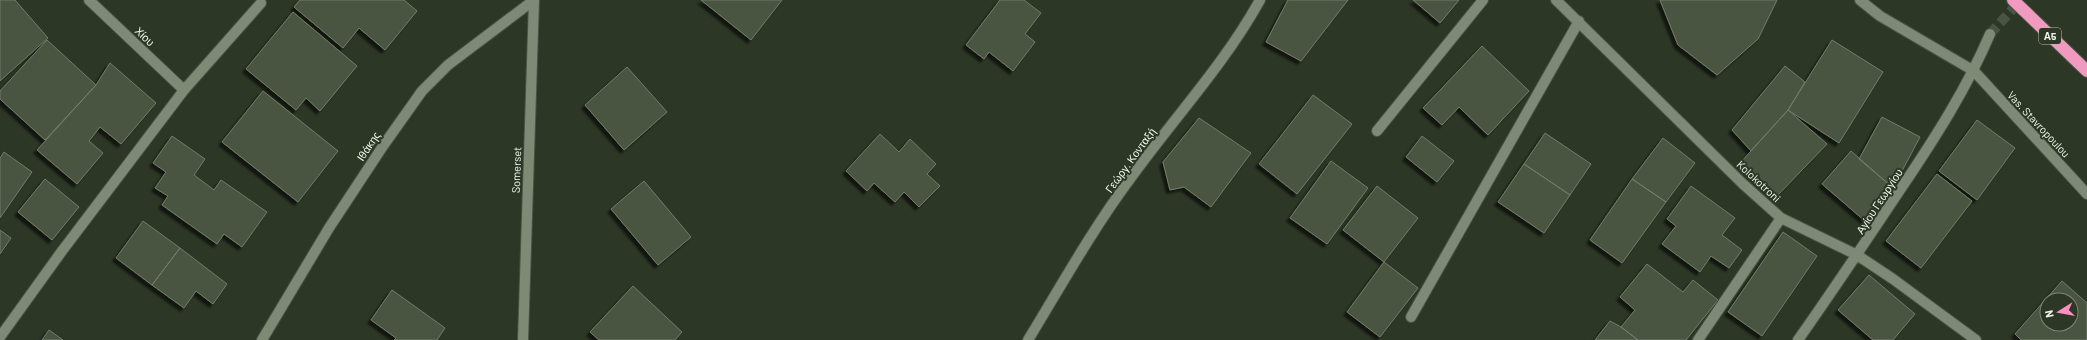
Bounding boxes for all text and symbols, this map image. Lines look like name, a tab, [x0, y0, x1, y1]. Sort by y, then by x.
street label: Χίου	[133, 24, 157, 48]
road number: Α5	[2039, 28, 2061, 44]
street label: Vas. Stavropoulou	[2005, 88, 2073, 160]
street label: Γεώργ. Κονταξή	[1102, 125, 1158, 195]
street label: Ιθάκης	[354, 129, 382, 163]
street label: Somerset	[509, 147, 523, 193]
street label: Kolokotroni	[1734, 157, 1784, 205]
street label: Αγίου Γεωργίου	[1853, 166, 1905, 236]
north arrow	[2039, 292, 2079, 332]
text: N	[2042, 309, 2056, 319]

